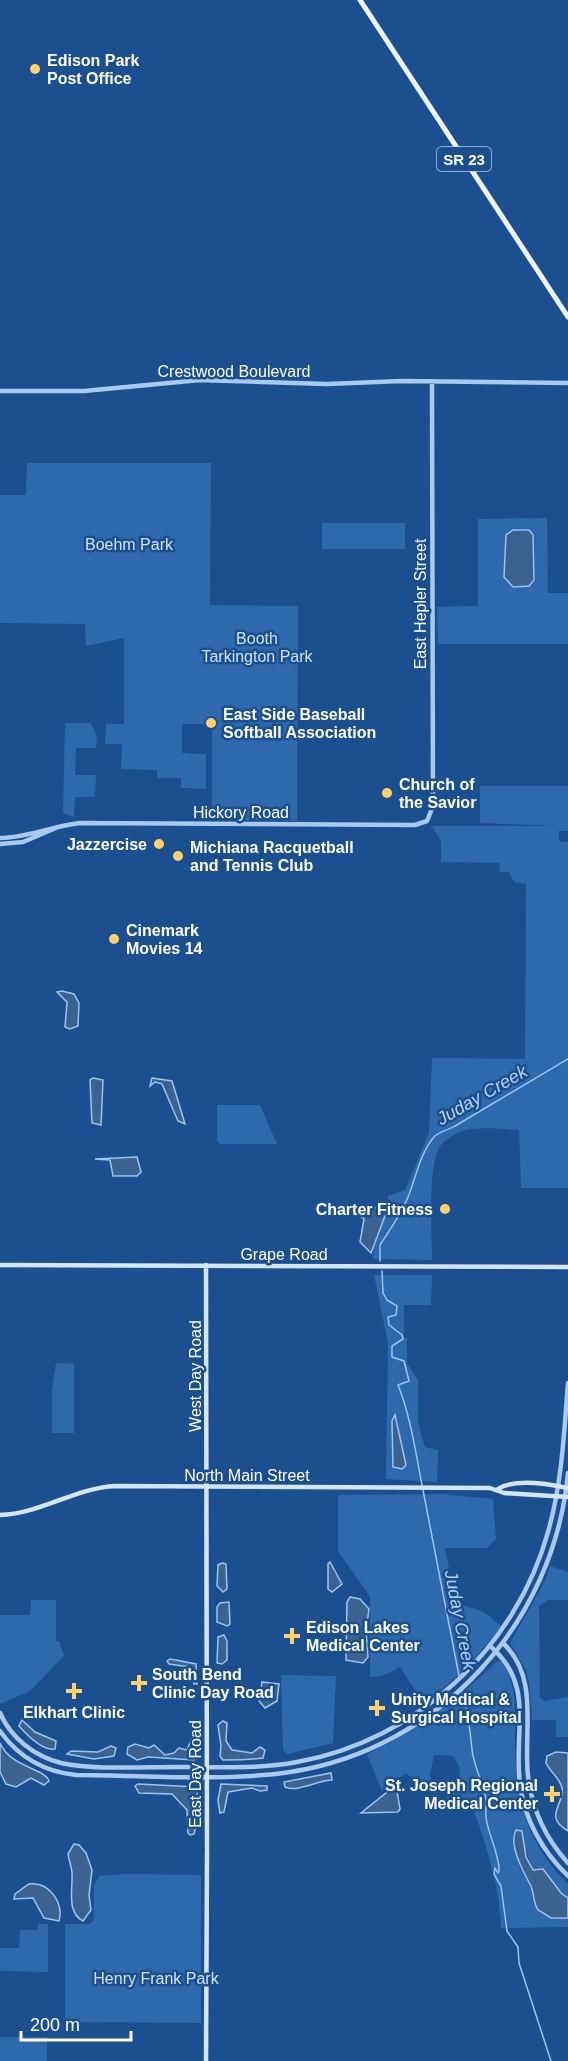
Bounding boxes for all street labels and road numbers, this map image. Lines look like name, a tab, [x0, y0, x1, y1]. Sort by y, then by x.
road number: SR 23	[437, 147, 491, 171]
street label: Crestwood Boulevard	[158, 363, 310, 380]
street label: East Hepler Street	[412, 538, 429, 669]
street label: Hickory Road	[193, 804, 289, 821]
street label: Grape Road	[240, 1246, 328, 1263]
street label: West Day Road	[187, 1320, 204, 1432]
street label: North Main Street	[184, 1467, 310, 1484]
street label: East Day Road	[187, 1720, 204, 1828]

